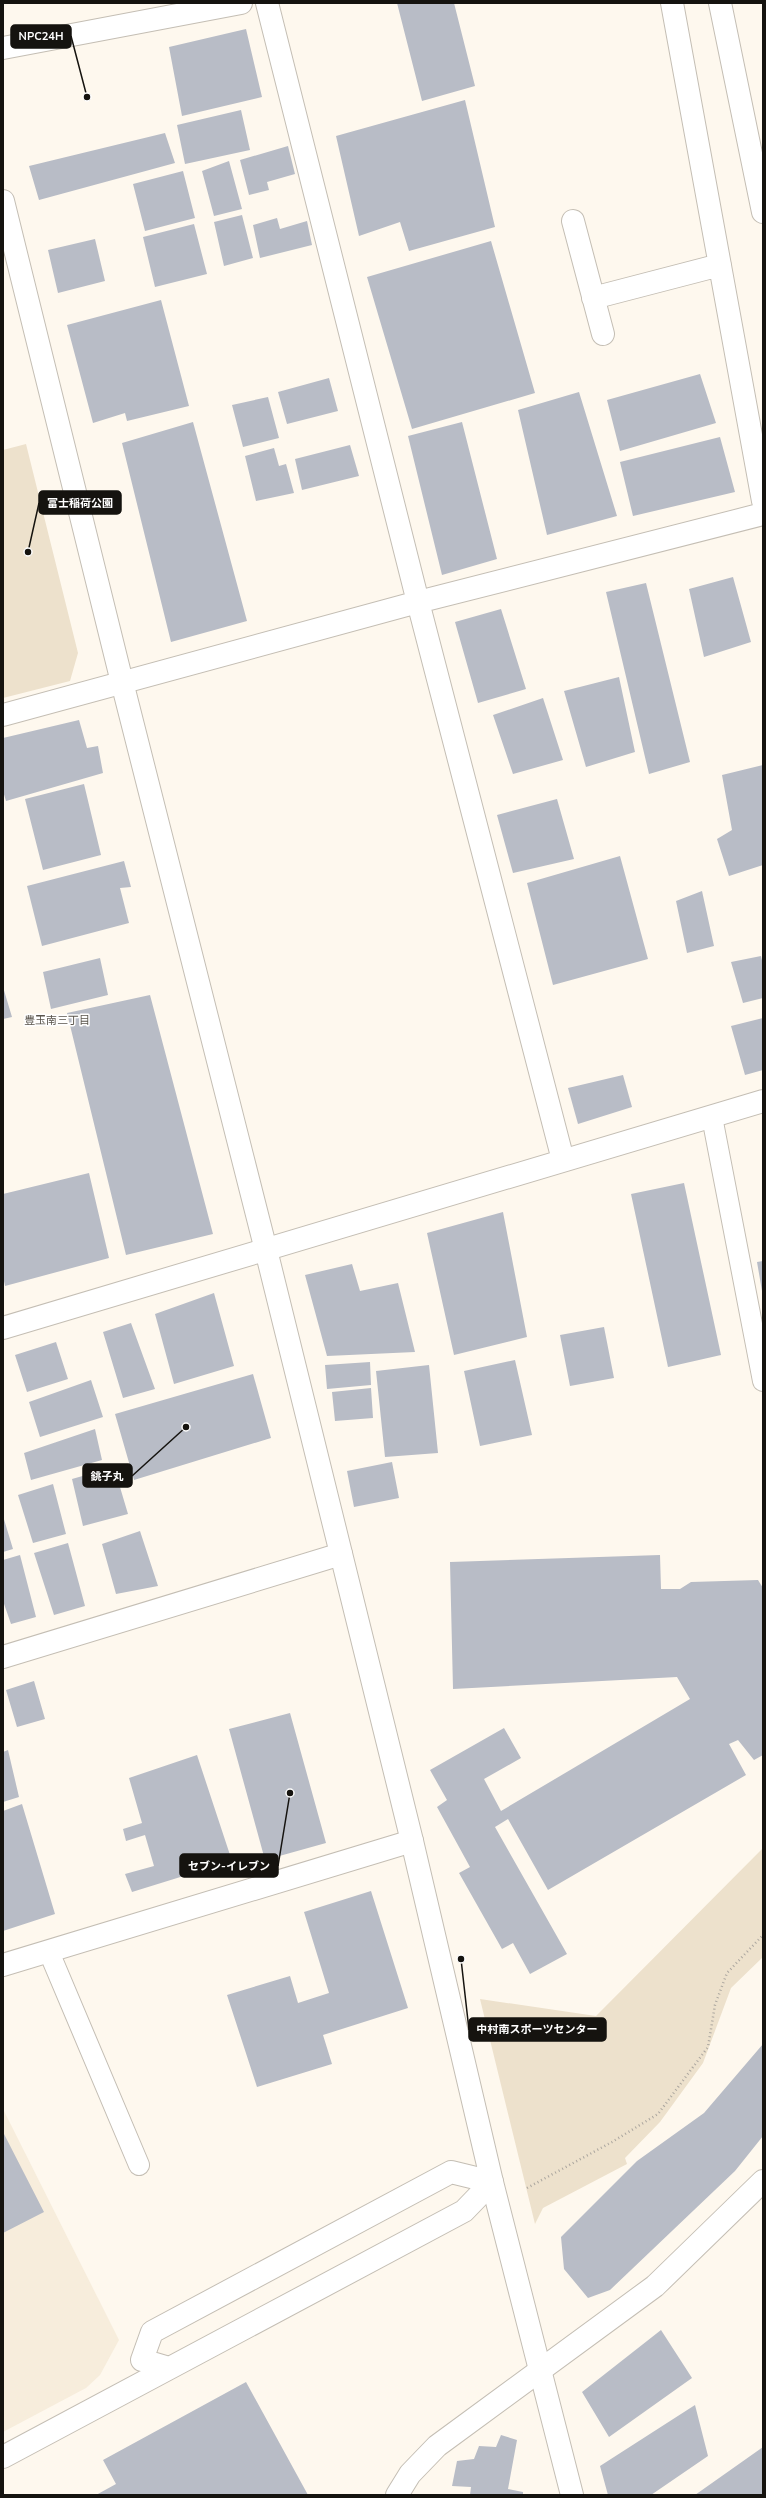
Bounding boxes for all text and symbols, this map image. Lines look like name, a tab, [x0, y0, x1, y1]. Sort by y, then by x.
callout: NPC24H	[11, 25, 71, 48]
text: NPC24H	[19, 29, 63, 43]
callout: 富士稲荷公園	[39, 491, 121, 514]
text: 富士稲荷公園	[47, 496, 113, 510]
district label: 豊玉南三丁目	[24, 1013, 90, 1027]
callout: 銚子丸	[83, 1464, 132, 1487]
text: 銚子丸	[91, 1469, 124, 1483]
callout: セブン-イレブン	[180, 1854, 278, 1877]
text: セブン-イレブン	[188, 1859, 270, 1873]
callout: 中村南スポーツセンター	[469, 2018, 606, 2041]
text: 中村南スポーツセンター	[477, 2022, 597, 2036]

